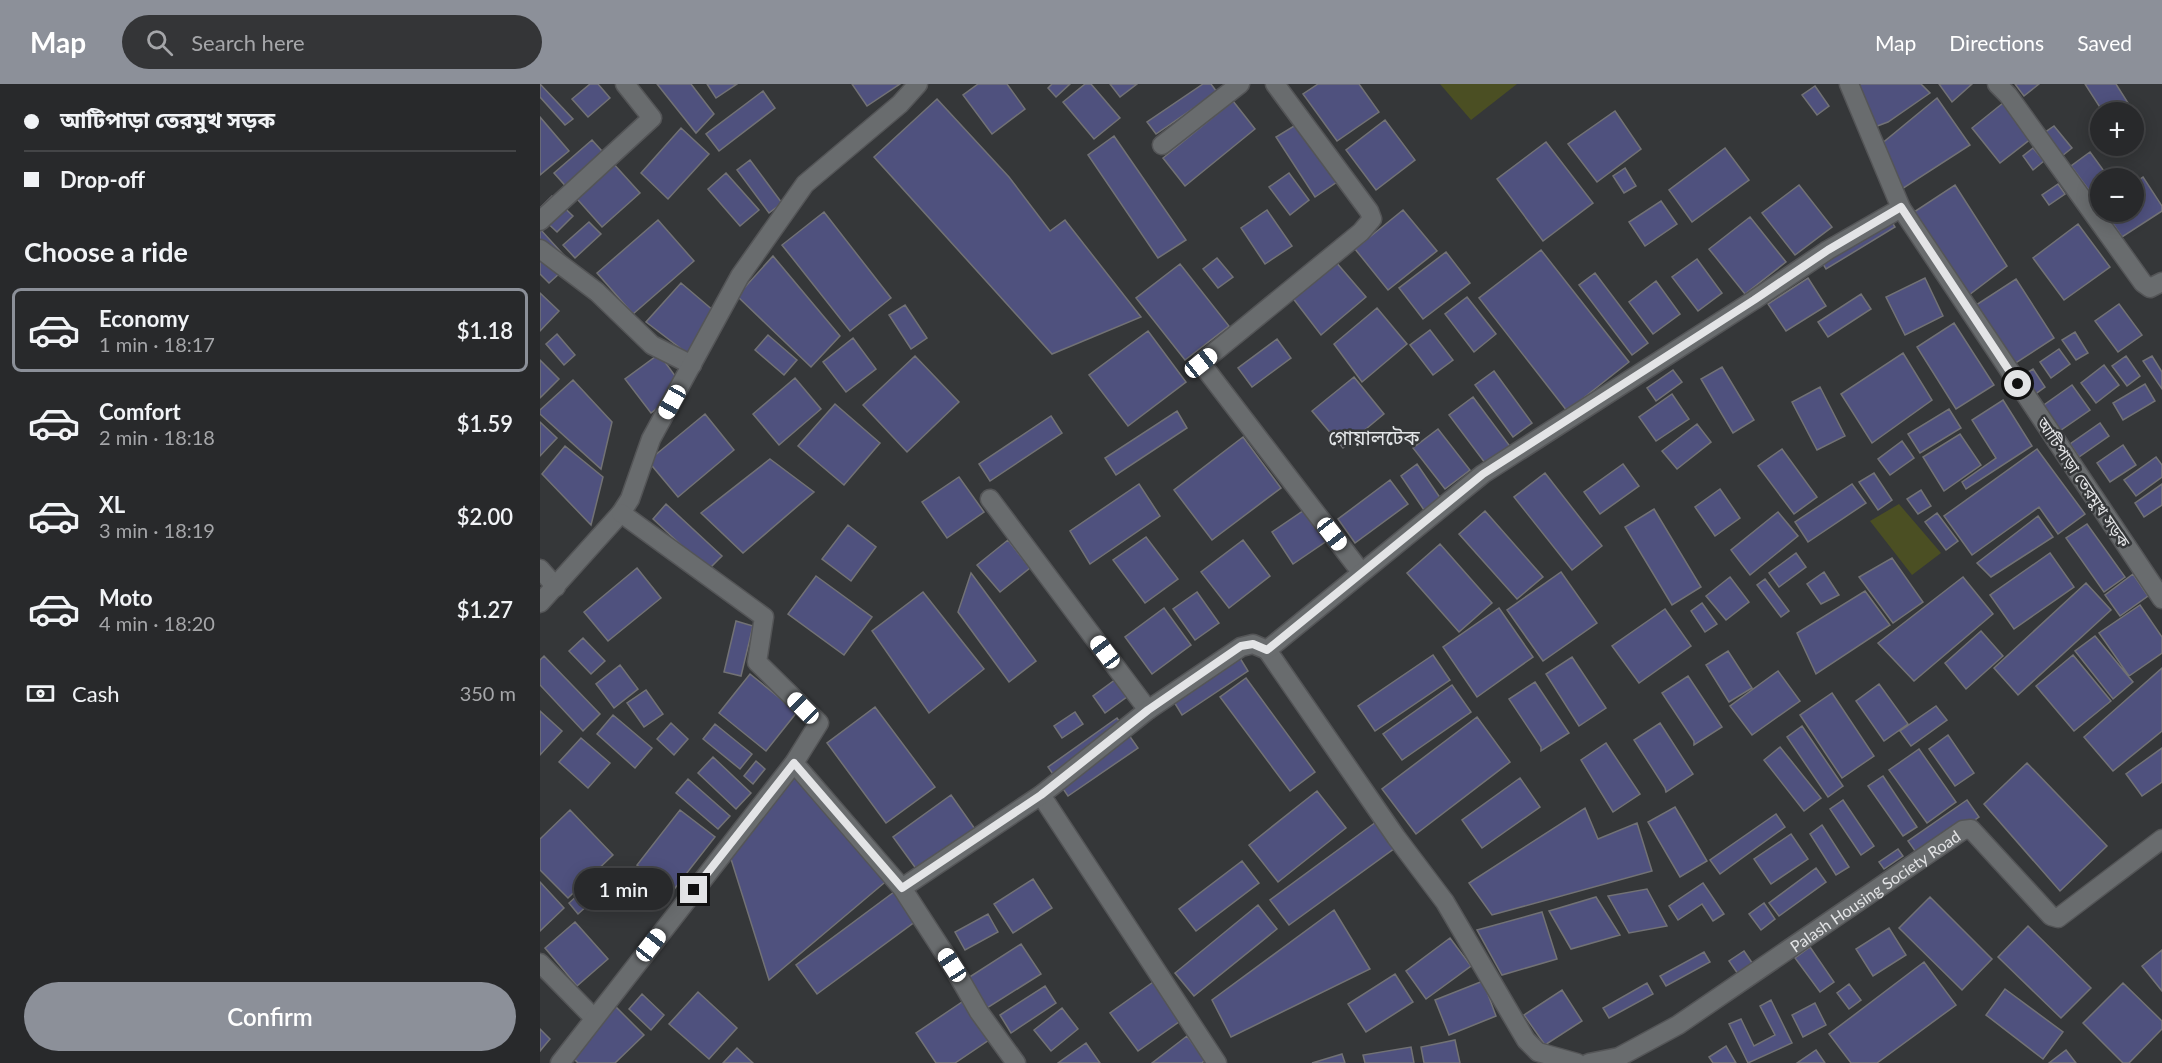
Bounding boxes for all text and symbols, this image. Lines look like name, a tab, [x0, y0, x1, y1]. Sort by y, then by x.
search box	[122, 15, 542, 69]
text: Map	[30, 25, 86, 59]
icon: search	[143, 26, 176, 59]
text: Search here	[191, 29, 305, 56]
text: Map	[1875, 30, 1916, 55]
text: Directions	[1949, 30, 2044, 55]
text: Saved	[2077, 30, 2132, 55]
map controls	[2090, 102, 2144, 222]
button: +	[2090, 102, 2144, 156]
text: আটিপাড়া তেরমুখ সড়ক	[60, 106, 275, 133]
text: Drop-off	[60, 166, 145, 193]
button: −	[2090, 168, 2144, 222]
text: Choose a ride	[24, 235, 188, 268]
icon: car	[27, 303, 81, 357]
text: Economy	[99, 305, 189, 332]
text: $1.18	[457, 317, 513, 344]
text: 1 min · 18:17	[99, 332, 215, 356]
car	[1181, 345, 1221, 381]
route start	[2004, 370, 2031, 397]
car	[655, 382, 689, 422]
icon: car	[27, 396, 81, 450]
text: Comfort	[99, 398, 181, 425]
text: $1.59	[457, 410, 513, 437]
street label: আটিপাড়া তেরমুখ সড়ক	[2032, 413, 2135, 552]
text: 2 min · 18:18	[99, 425, 215, 449]
district label: গোয়ালটেক	[1328, 425, 1421, 449]
icon: car	[27, 489, 81, 543]
text: XL	[99, 491, 125, 518]
text: $2.00	[457, 503, 513, 530]
car	[1314, 514, 1350, 554]
text: 3 min · 18:19	[99, 518, 215, 542]
icon: car	[27, 582, 81, 636]
text: Moto	[99, 584, 153, 611]
text: $1.27	[457, 596, 513, 623]
text: 4 min · 18:20	[99, 611, 215, 635]
car	[1087, 632, 1123, 672]
icon: cash	[24, 677, 57, 710]
text: Cash	[72, 680, 119, 707]
text: 350 m	[460, 681, 516, 705]
car	[784, 689, 822, 727]
street label: Palash Housing Society Road	[1786, 826, 1963, 955]
callout: 1 min	[574, 869, 673, 911]
route end	[680, 876, 707, 903]
text: 1 min	[599, 877, 648, 901]
car	[633, 925, 669, 965]
car	[935, 945, 969, 985]
button: Confirm	[24, 982, 516, 1051]

